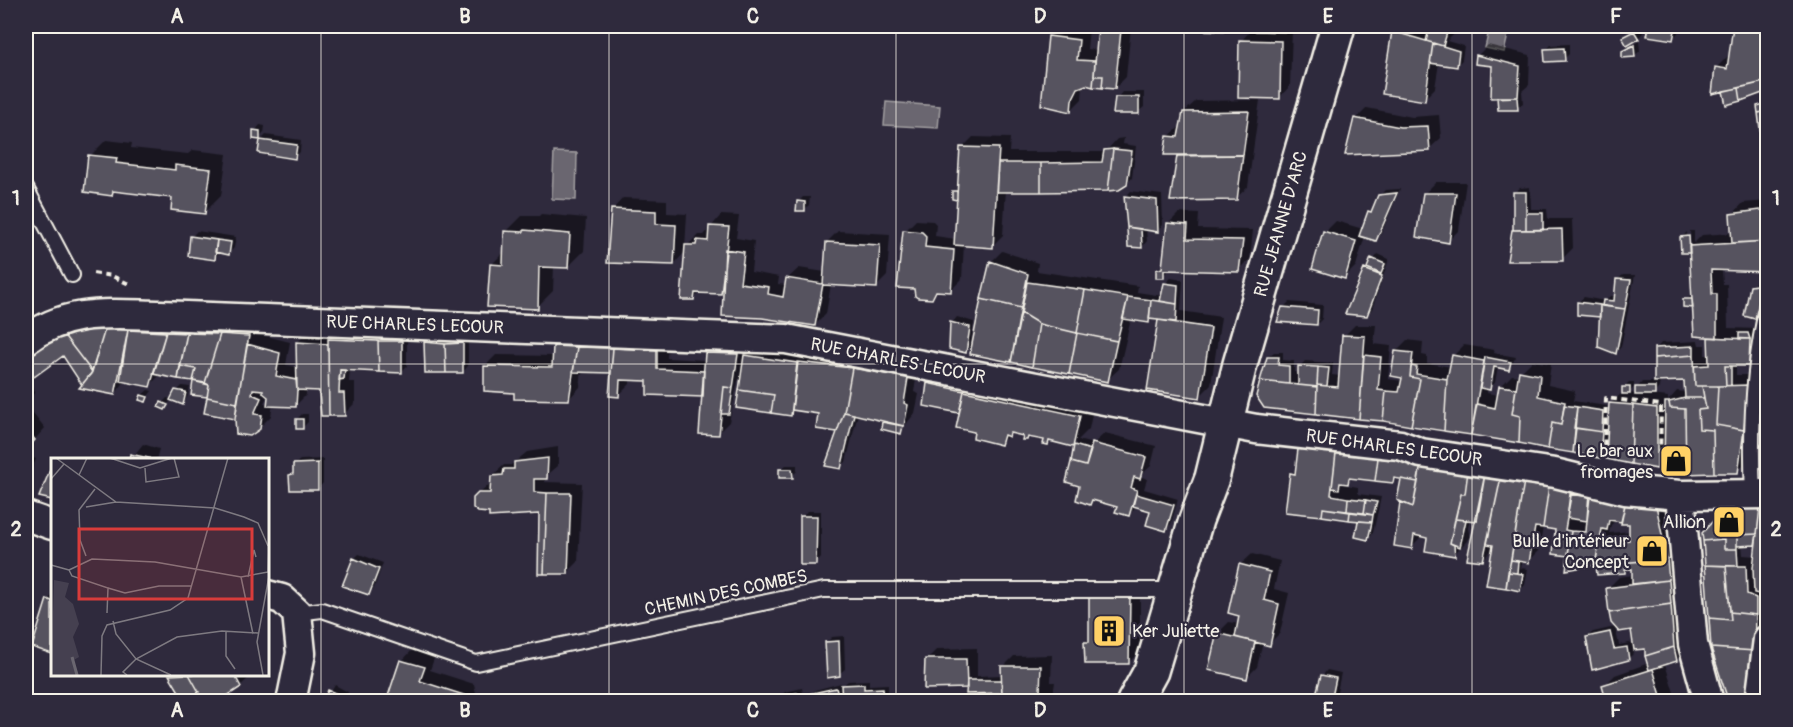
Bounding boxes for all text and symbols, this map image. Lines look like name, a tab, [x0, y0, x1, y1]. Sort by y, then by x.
text: A	[171, 4, 184, 29]
text: B	[459, 4, 471, 29]
text: C	[747, 4, 759, 29]
text: D	[1034, 4, 1047, 29]
text: E	[1323, 4, 1334, 29]
text: F	[1610, 4, 1622, 29]
street label: RUE JEANNE D'ARC	[1249, 148, 1313, 300]
text: 1	[12, 186, 20, 211]
text: 1	[1772, 186, 1780, 211]
street label: RUE CHARLES LECOUR	[326, 310, 504, 340]
street label: RUE CHARLES LECOUR	[809, 333, 987, 389]
street label: RUE CHARLES LECOUR	[1304, 424, 1484, 472]
place label: Le bar aux fromages	[1576, 440, 1653, 484]
shop icon: Le bar aux fromages	[1658, 443, 1694, 479]
inset map	[51, 458, 268, 676]
shop icon: Allion	[1711, 504, 1747, 540]
place label: Allion	[1663, 511, 1706, 534]
text: 2	[10, 517, 22, 542]
text: 2	[1770, 517, 1782, 542]
place label: Bulle d'intérieur Concept	[1512, 530, 1630, 574]
shop icon: Bulle d'intérieur Concept	[1634, 533, 1670, 569]
street label: CHEMIN DES COMBES	[642, 565, 810, 621]
building icon: Ker Juliette	[1091, 613, 1127, 649]
place label: Ker Juliette	[1132, 620, 1220, 643]
text: A	[171, 698, 184, 723]
text: B	[459, 698, 471, 723]
text: C	[747, 698, 759, 723]
text: D	[1034, 698, 1047, 723]
text: E	[1323, 698, 1334, 723]
text: F	[1610, 698, 1622, 723]

